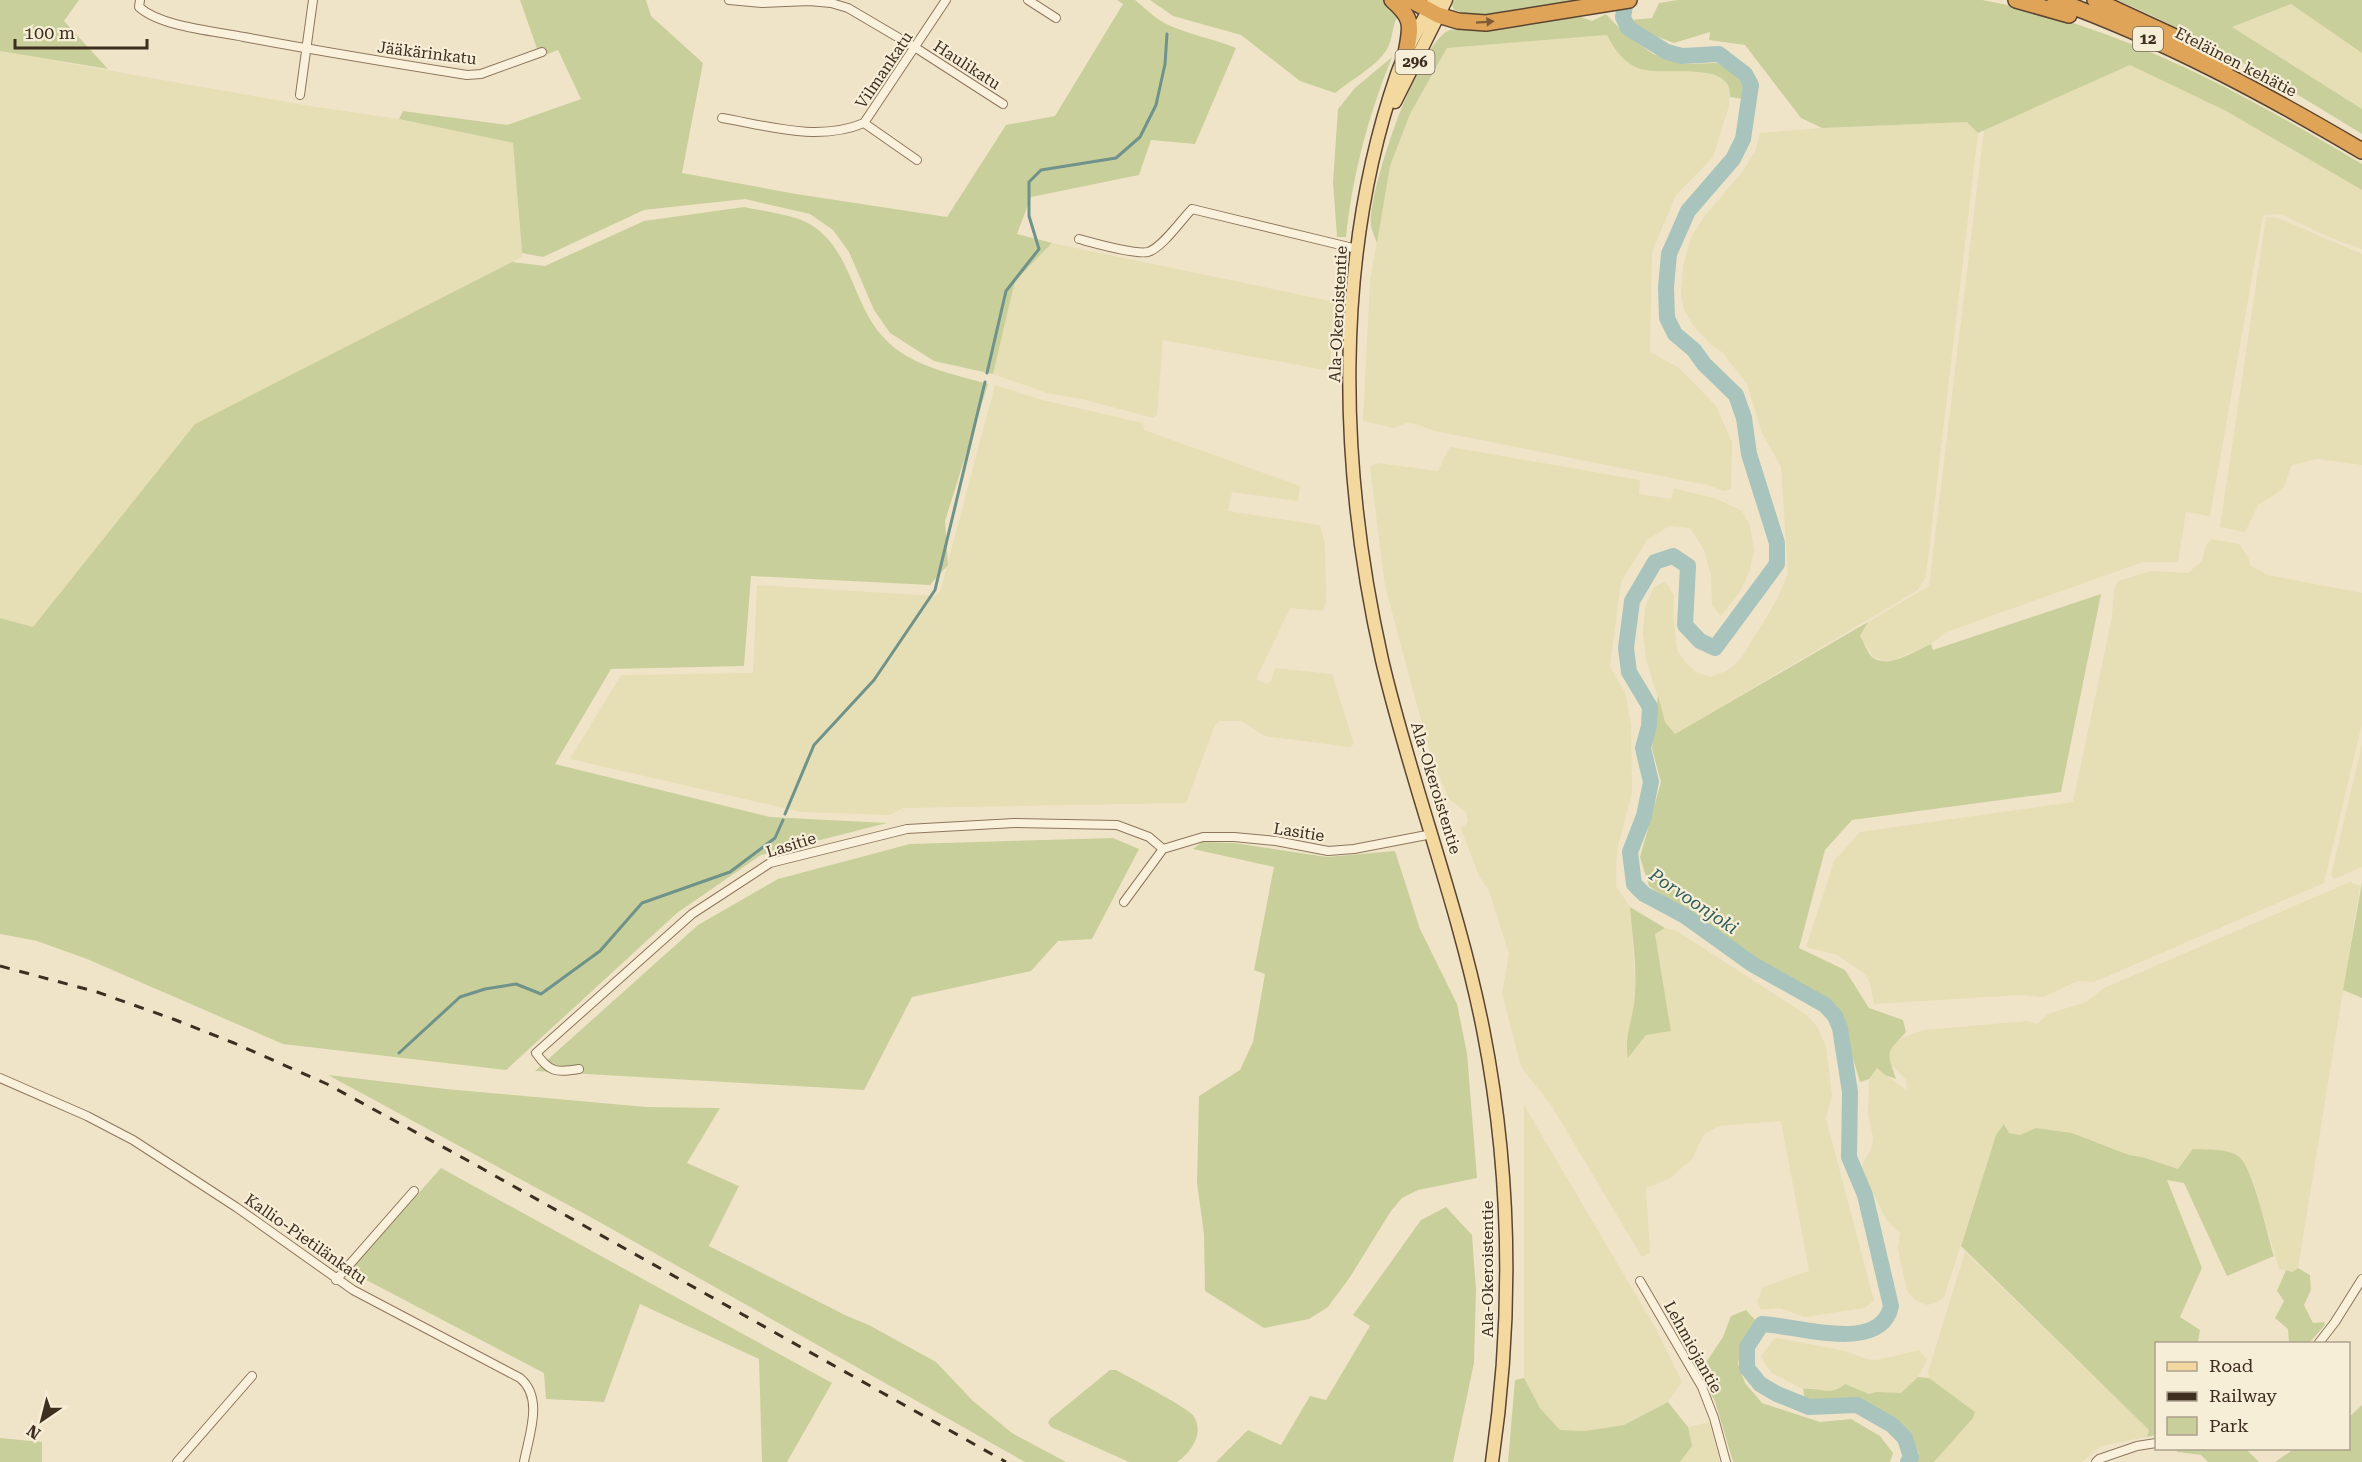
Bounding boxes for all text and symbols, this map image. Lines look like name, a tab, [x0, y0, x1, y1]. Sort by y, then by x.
scale bar	[15, 12, 147, 50]
one-way arrow	[1475, 17, 1494, 26]
text: 100 m	[24, 22, 75, 43]
street label: Eteläinen kehätie	[2172, 23, 2300, 101]
road number: 12	[2133, 27, 2163, 51]
street label: Vilmankatu	[851, 28, 917, 112]
street label: Haulikatu	[930, 36, 1004, 94]
street label: Jääkärinkatu	[376, 37, 478, 69]
road number: 296	[1396, 50, 1434, 74]
street label: Ala-Okeroistentie	[1325, 245, 1351, 383]
street label: Ala-Okeroistentie	[1407, 720, 1465, 857]
street label: Lasitie	[1272, 819, 1326, 845]
street label: Lasitie	[764, 828, 819, 862]
water label: Porvoonjoki	[1645, 863, 1743, 939]
street label: Kallio-Pietilänkatu	[241, 1190, 371, 1288]
street label: Ala-Okeroistentie	[1478, 1200, 1497, 1338]
street label: Lehmiojantie	[1660, 1298, 1726, 1396]
legend	[2155, 1342, 2350, 1450]
text: Road	[2209, 1355, 2254, 1376]
text: Railway	[2209, 1385, 2277, 1406]
north arrow	[12, 1390, 72, 1450]
text: Park	[2209, 1415, 2249, 1436]
text: N	[23, 1421, 44, 1443]

